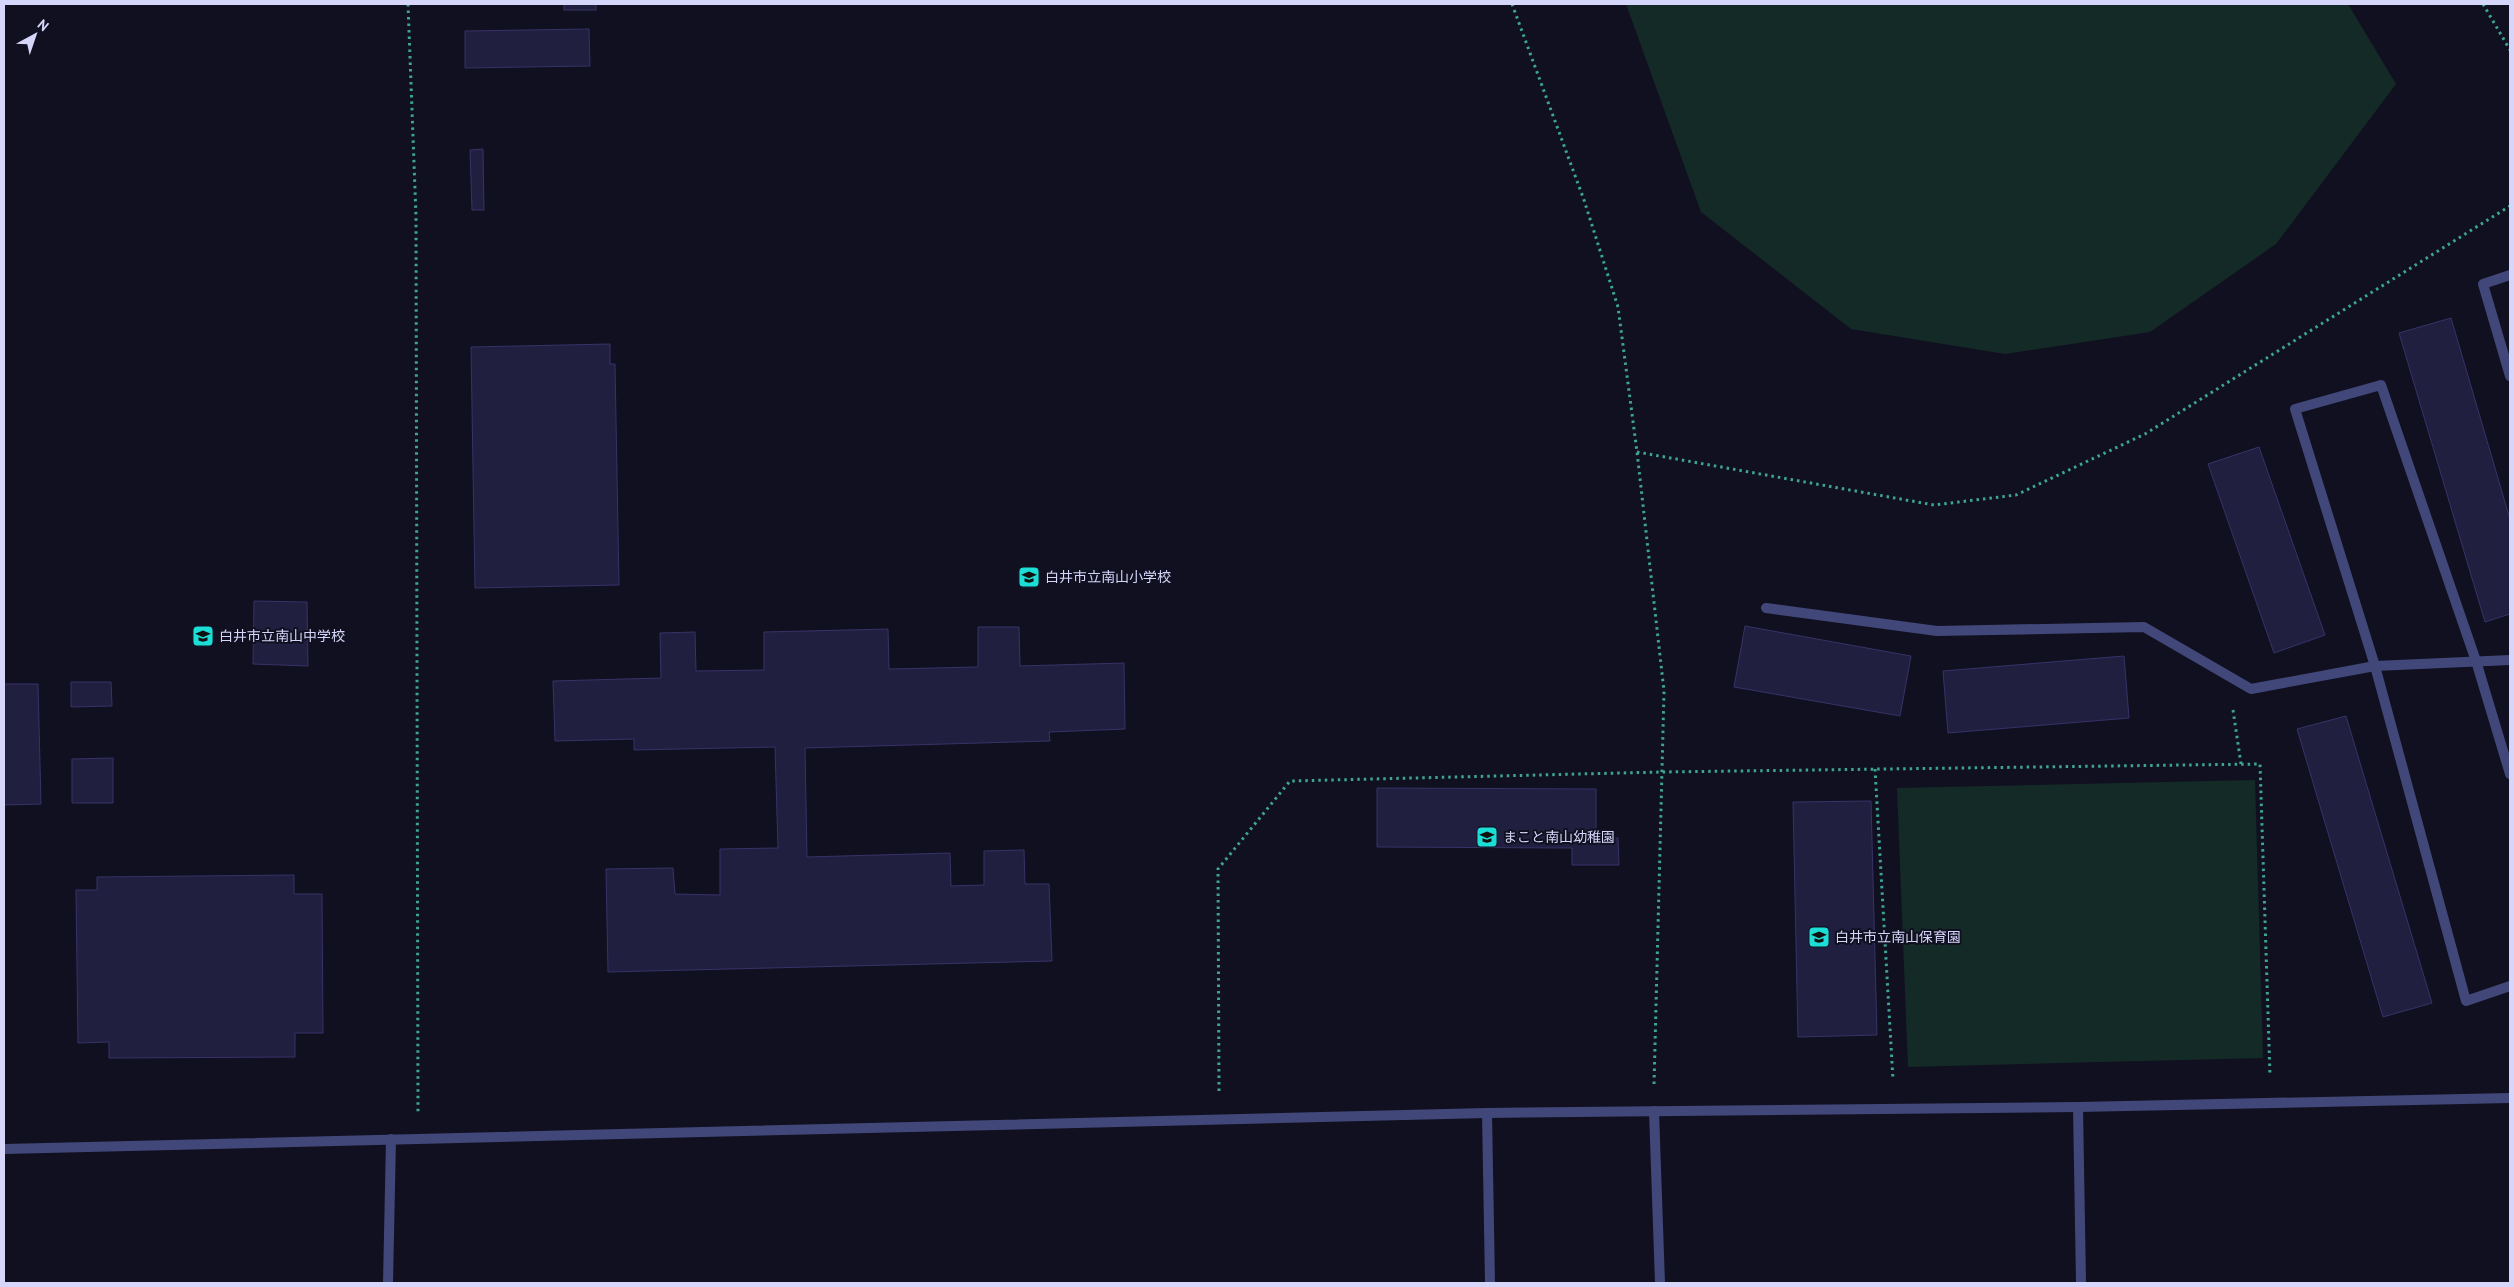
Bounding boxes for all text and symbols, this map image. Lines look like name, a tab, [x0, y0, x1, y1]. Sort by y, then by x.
north arrow	[10, 10, 60, 60]
text: N	[34, 15, 53, 35]
school or university icon: 白井市立南山小学校	[1017, 565, 1041, 589]
place label: 白井市立南山小学校	[1045, 568, 1171, 586]
school or university icon: 白井市立南山中学校	[191, 624, 215, 648]
place label: 白井市立南山中学校	[219, 627, 345, 645]
school or university icon: まこと南山幼稚園	[1475, 825, 1499, 849]
place label: まこと南山幼稚園	[1503, 828, 1615, 846]
school or university icon: 白井市立南山保育園	[1807, 925, 1831, 949]
place label: 白井市立南山保育園	[1835, 928, 1961, 946]

